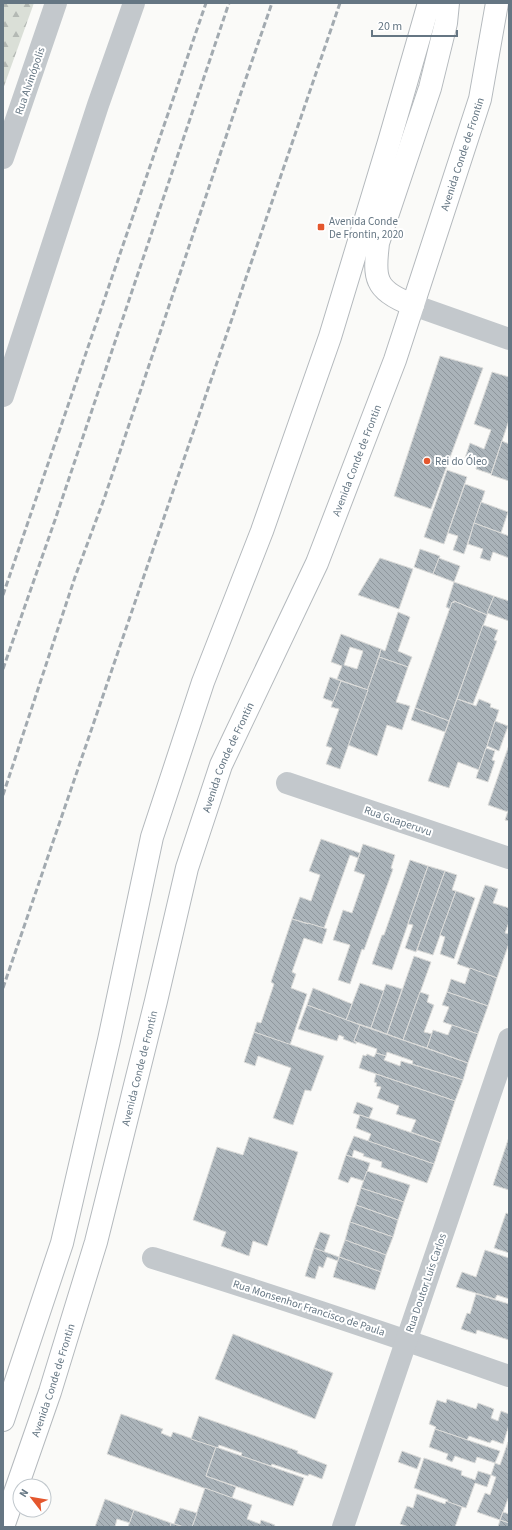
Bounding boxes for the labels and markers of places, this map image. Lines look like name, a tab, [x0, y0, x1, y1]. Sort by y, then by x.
place label: Avenida Conde De Frontin, 2020	[329, 214, 404, 242]
marker: Avenida Conde De Frontin, 2020	[316, 222, 326, 232]
place label: Rei do Óleo	[435, 454, 487, 469]
marker: Rei do Óleo	[422, 456, 432, 466]

